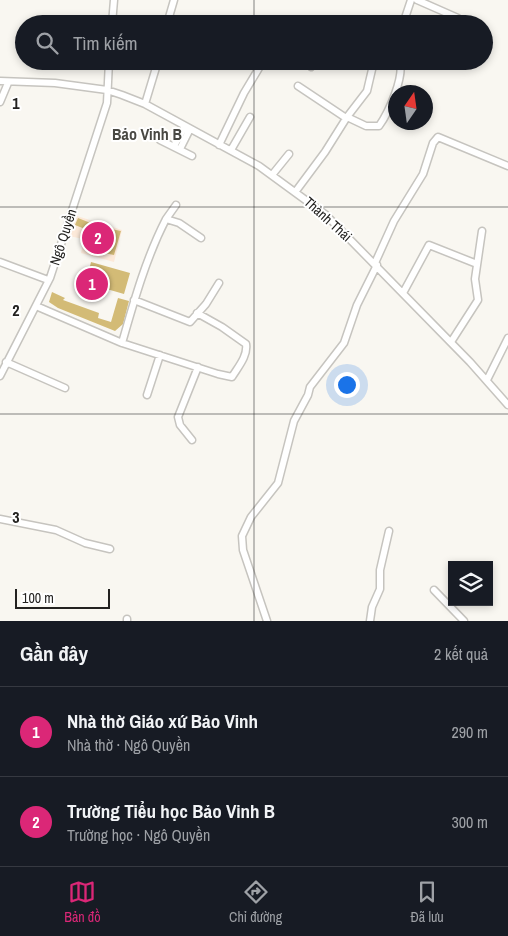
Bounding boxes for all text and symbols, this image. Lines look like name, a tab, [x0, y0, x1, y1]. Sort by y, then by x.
search box	[15, 15, 493, 70]
icon: search	[33, 29, 61, 57]
text: Tìm kiếm	[73, 30, 138, 56]
north arrow	[388, 85, 433, 130]
text: 1	[12, 92, 20, 114]
district label: Bảo Vinh B	[112, 123, 182, 145]
street label: Thành Thái	[300, 193, 356, 245]
street label: Ngô Quyền	[45, 207, 81, 267]
pin: 2	[82, 219, 114, 257]
pin: 1	[76, 265, 108, 303]
text: 2	[12, 299, 20, 321]
your location	[334, 372, 360, 398]
text: 3	[12, 506, 20, 528]
map controls	[448, 561, 493, 606]
button: layers	[448, 561, 493, 606]
scale bar	[15, 586, 110, 609]
text: 100 m	[22, 589, 54, 607]
text: Gần đây	[20, 639, 88, 668]
text: 2 kết quả	[434, 643, 488, 665]
text: Nhà thờ Giáo xứ Bảo Vinh	[67, 708, 258, 734]
text: 1	[32, 721, 40, 743]
text: 290 m	[452, 721, 488, 743]
text: Nhà thờ · Ngô Quyền	[67, 734, 190, 756]
text: Trường Tiểu học Bảo Vinh B	[67, 798, 275, 824]
text: 2	[32, 811, 40, 833]
text: 300 m	[452, 811, 488, 833]
text: Trường học · Ngô Quyền	[67, 824, 210, 846]
tab: Bản đồ	[64, 878, 101, 926]
tab: Chỉ đường	[229, 878, 282, 926]
tab: Đã lưu	[411, 878, 444, 926]

